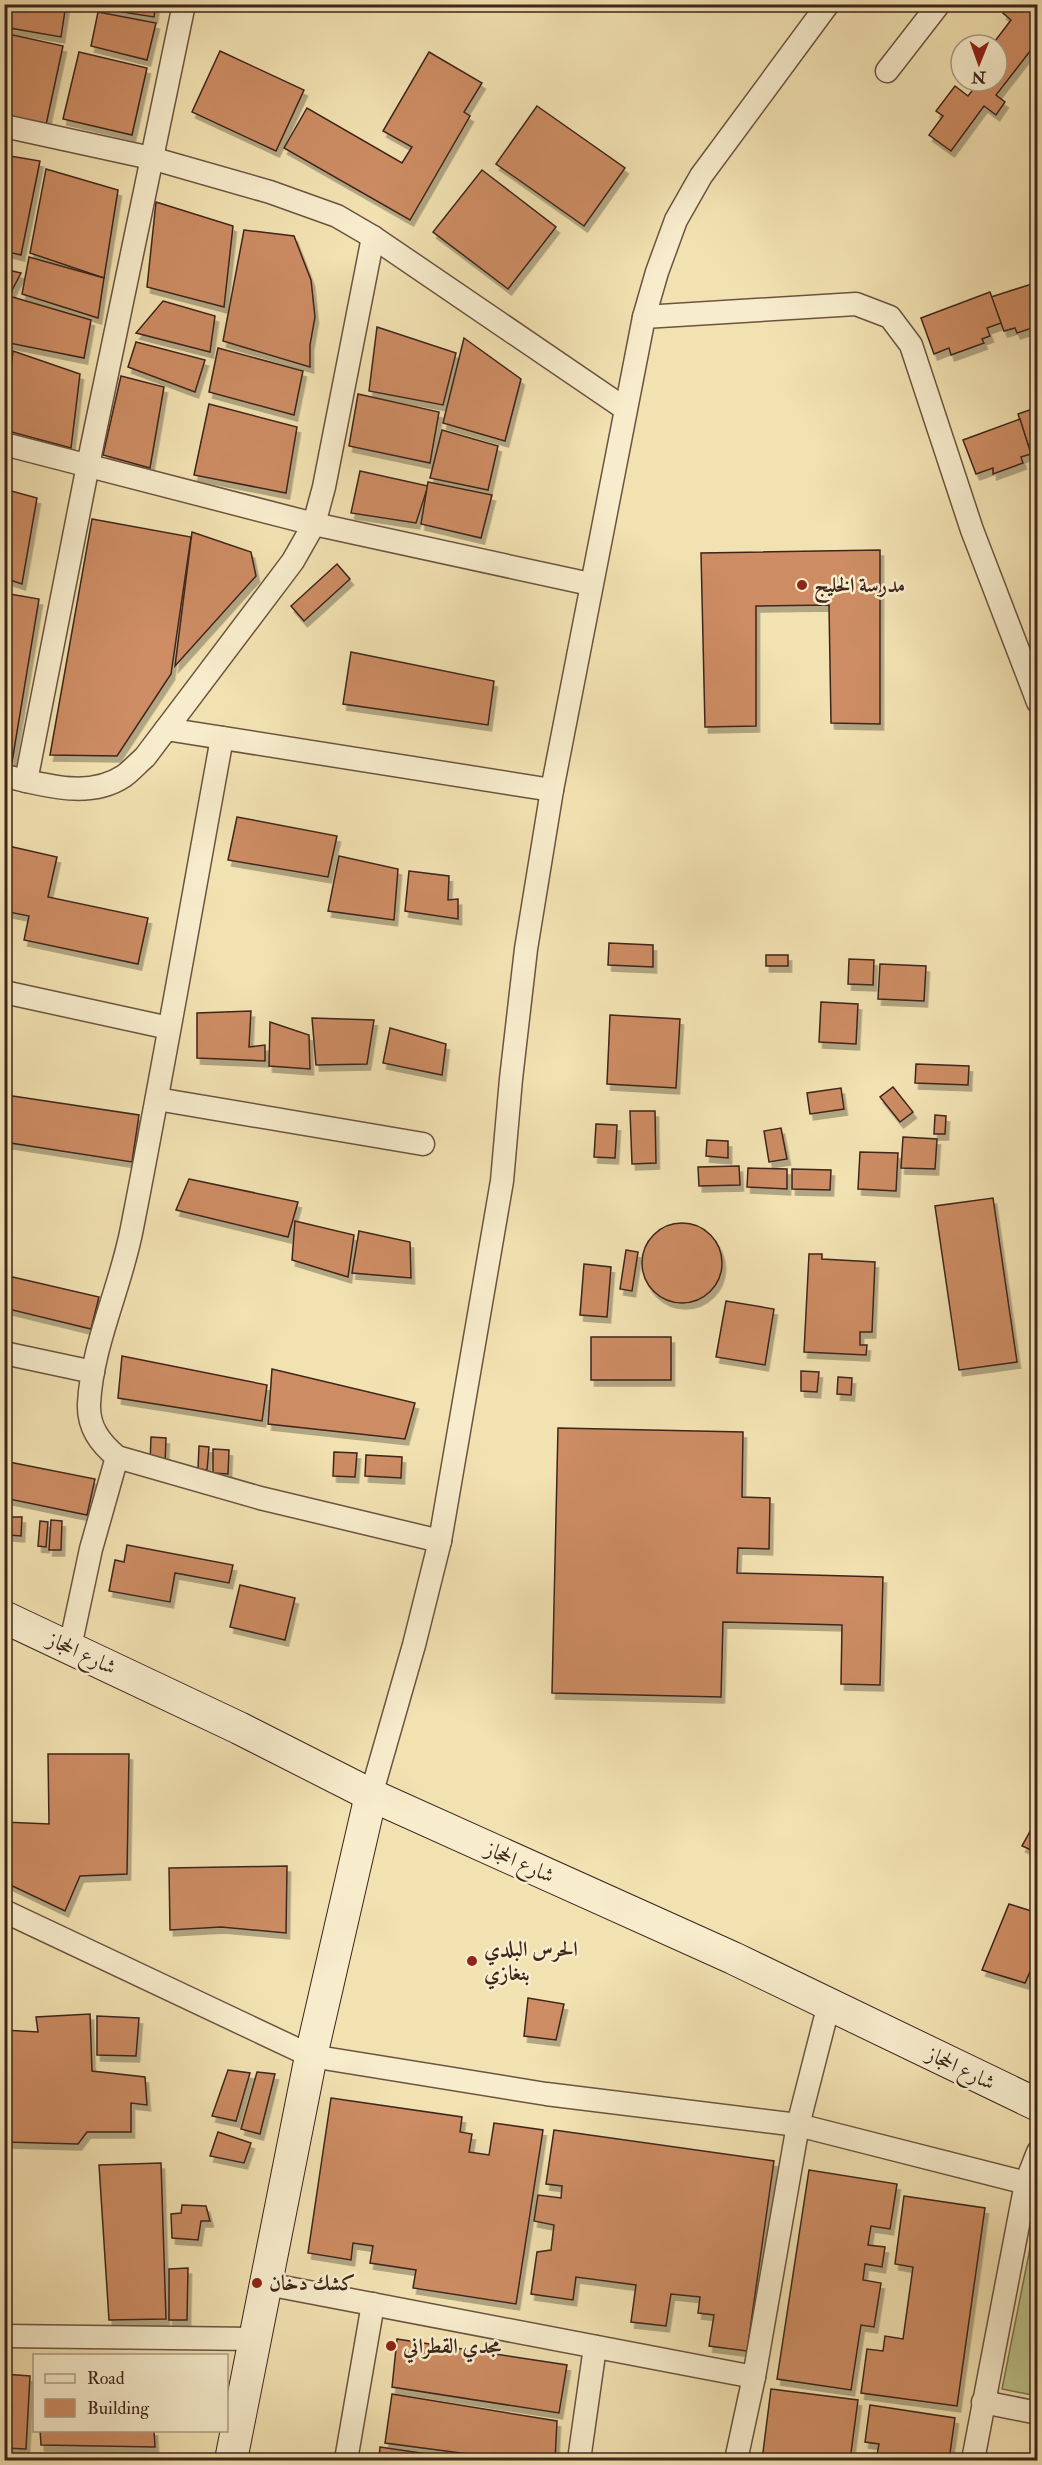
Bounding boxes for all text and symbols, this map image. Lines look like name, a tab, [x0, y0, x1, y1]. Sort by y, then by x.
north arrow	[949, 33, 1009, 93]
text: N	[971, 67, 987, 87]
place label: مدرسة الخليج	[814, 572, 905, 604]
marker: مدرسة الخليج	[795, 578, 809, 592]
street label: شارع الحجاز	[40, 1625, 120, 1685]
street label: شارع الحجاز	[478, 1835, 558, 1893]
place label: الحرس البلدي بنغازي	[484, 1936, 578, 1990]
marker: الحرس البلدي بنغازي	[465, 1954, 479, 1968]
street label: شارع الحجاز	[919, 2040, 999, 2100]
place label: كشك دخان	[269, 2270, 355, 2297]
marker: كشك دخان	[250, 2276, 264, 2290]
place label: مجدي القطراني	[402, 2333, 502, 2364]
marker: مجدي القطراني	[384, 2339, 398, 2353]
legend	[33, 2354, 228, 2432]
text: Road	[87, 2367, 125, 2390]
text: Building	[87, 2397, 150, 2420]

